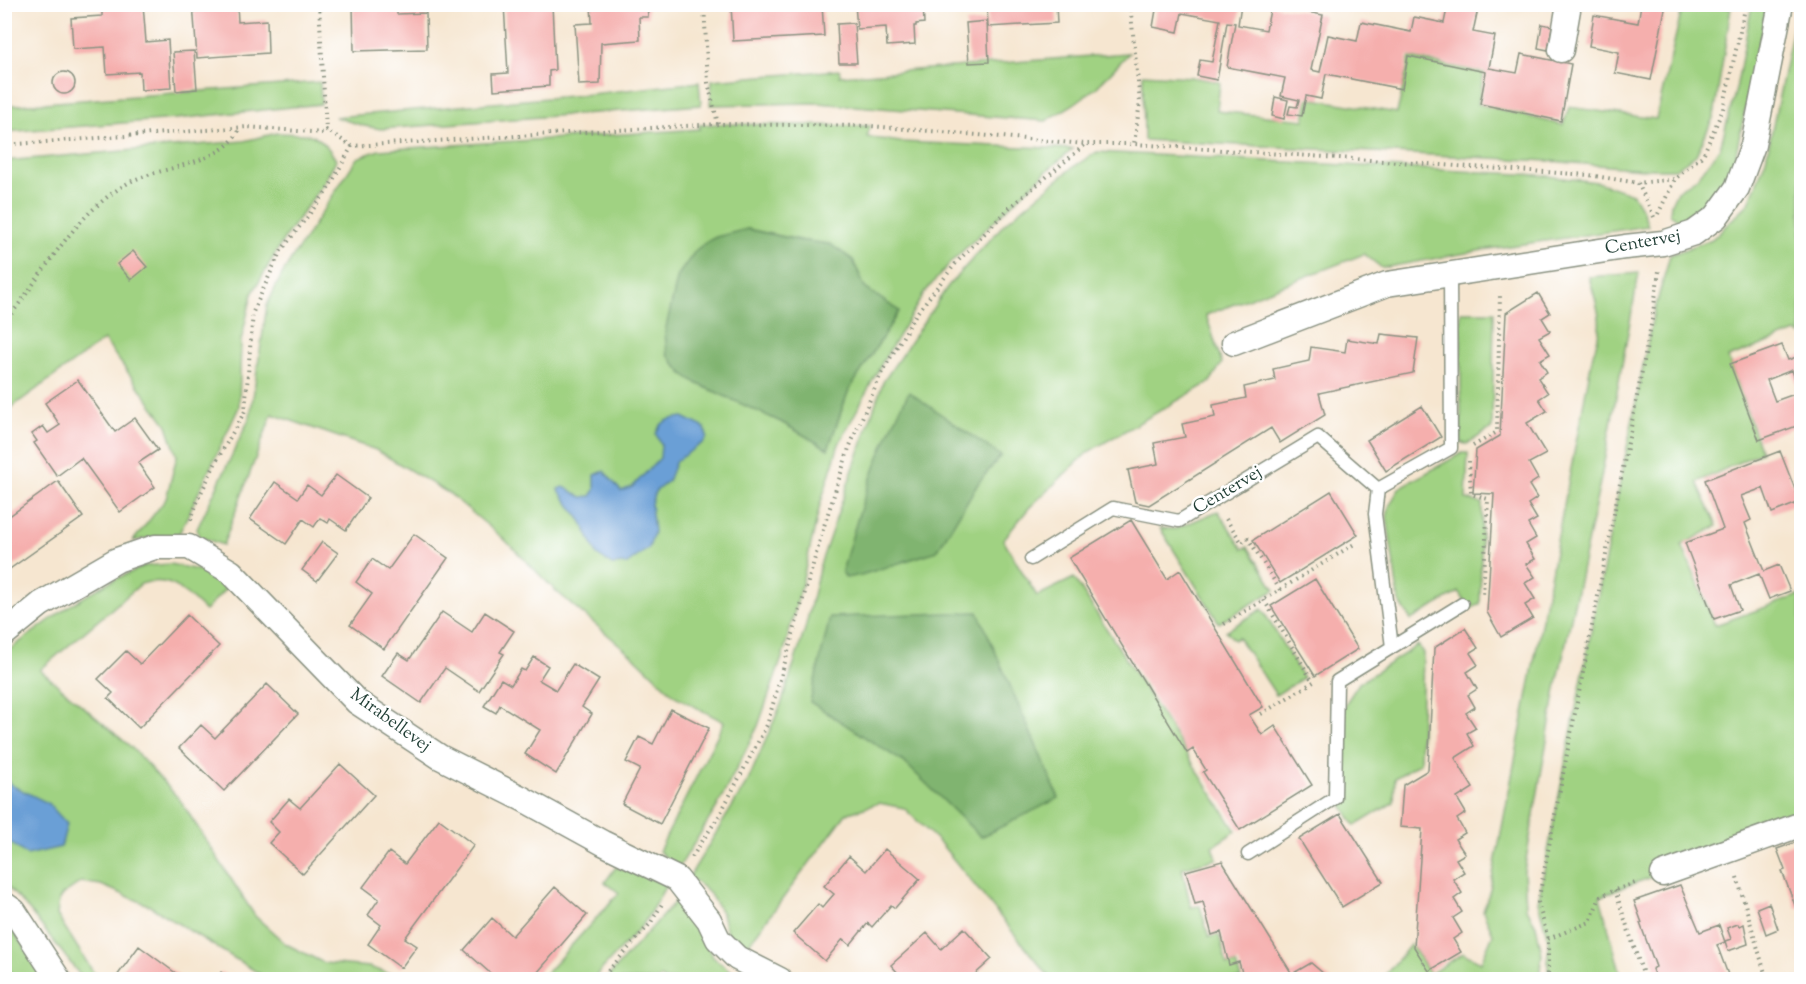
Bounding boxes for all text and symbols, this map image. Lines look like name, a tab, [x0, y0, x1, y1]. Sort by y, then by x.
street label: Centervej	[1603, 224, 1683, 262]
street label: Centervej	[1189, 460, 1267, 522]
street label: Mirabellevej	[344, 683, 436, 759]

